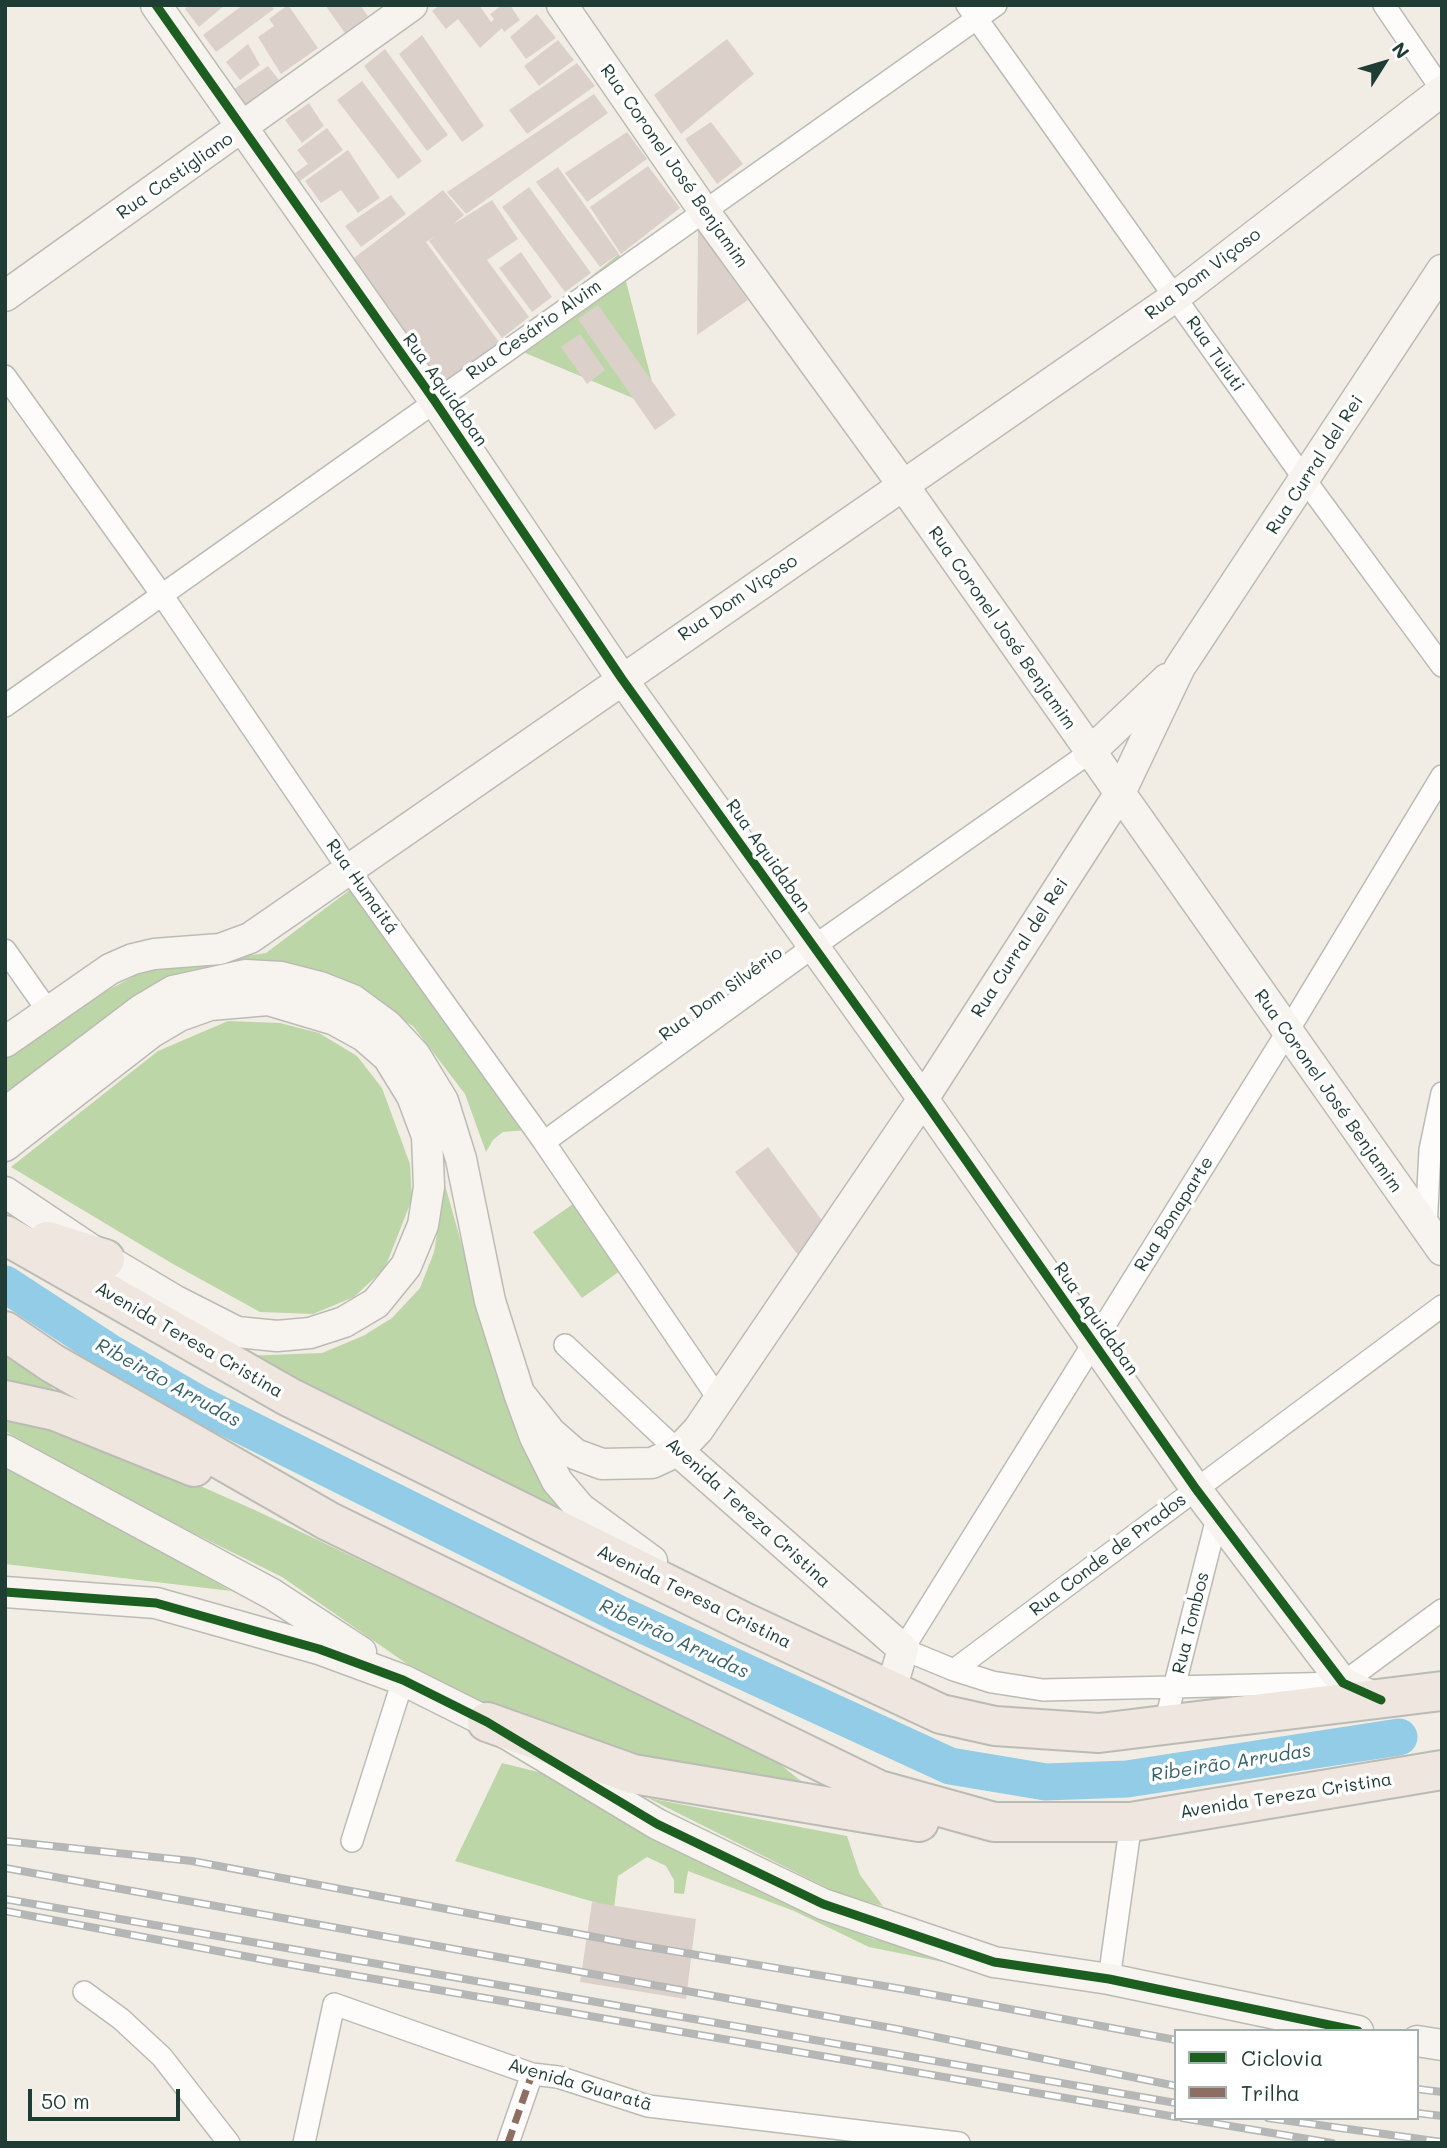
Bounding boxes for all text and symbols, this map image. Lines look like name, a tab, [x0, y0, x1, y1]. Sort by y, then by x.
north arrow	[1349, 28, 1419, 98]
text: N	[1387, 37, 1415, 63]
street label: Rua Coronel José Benjamim	[595, 60, 753, 272]
street label: Rua Castigliano	[113, 128, 237, 224]
street label: Rua Dom Viçoso	[1141, 223, 1265, 325]
street label: Rua Cesário Alvim	[462, 275, 606, 385]
street label: Rua Tuiuti	[1181, 312, 1249, 396]
street label: Rua Aquidaban	[398, 329, 492, 451]
street label: Rua Curral del Rei	[1262, 391, 1368, 539]
street label: Rua Coronel José Benjamim	[923, 522, 1081, 734]
street label: Rua Dom Viçoso	[674, 550, 802, 646]
street label: Rua Aquidaban	[721, 795, 815, 917]
street label: Rua Humaitá	[321, 835, 403, 939]
street label: Rua Curral del Rei	[967, 874, 1073, 1022]
street label: Rua Dom Silvério	[655, 942, 787, 1046]
street label: Rua Coronel José Benjamim	[1249, 985, 1407, 1197]
street label: Rua Bonaparte	[1130, 1152, 1218, 1276]
street label: Rua Aquidaban	[1049, 1258, 1143, 1380]
street label: Avenida Teresa Cristina	[91, 1277, 287, 1403]
water label: Ribeirão Arrudas	[92, 1334, 244, 1432]
street label: Avenida Tereza Cristina	[661, 1433, 835, 1593]
street label: Rua Conde de Prados	[1025, 1489, 1191, 1621]
street label: Avenida Teresa Cristina	[594, 1541, 794, 1653]
street label: Rua Tombos	[1168, 1570, 1214, 1676]
water label: Ribeirão Arrudas	[596, 1594, 752, 1684]
water label: Ribeirão Arrudas	[1149, 1739, 1313, 1787]
street label: Avenida Tereza Cristina	[1178, 1769, 1394, 1823]
legend	[1174, 2029, 1419, 2120]
text: Ciclovia	[1241, 2044, 1323, 2071]
street label: Avenida Guaratã	[505, 2054, 655, 2116]
scale bar	[32, 2074, 184, 2118]
text: Trilha	[1241, 2079, 1300, 2106]
text: 50 m	[41, 2087, 90, 2114]

